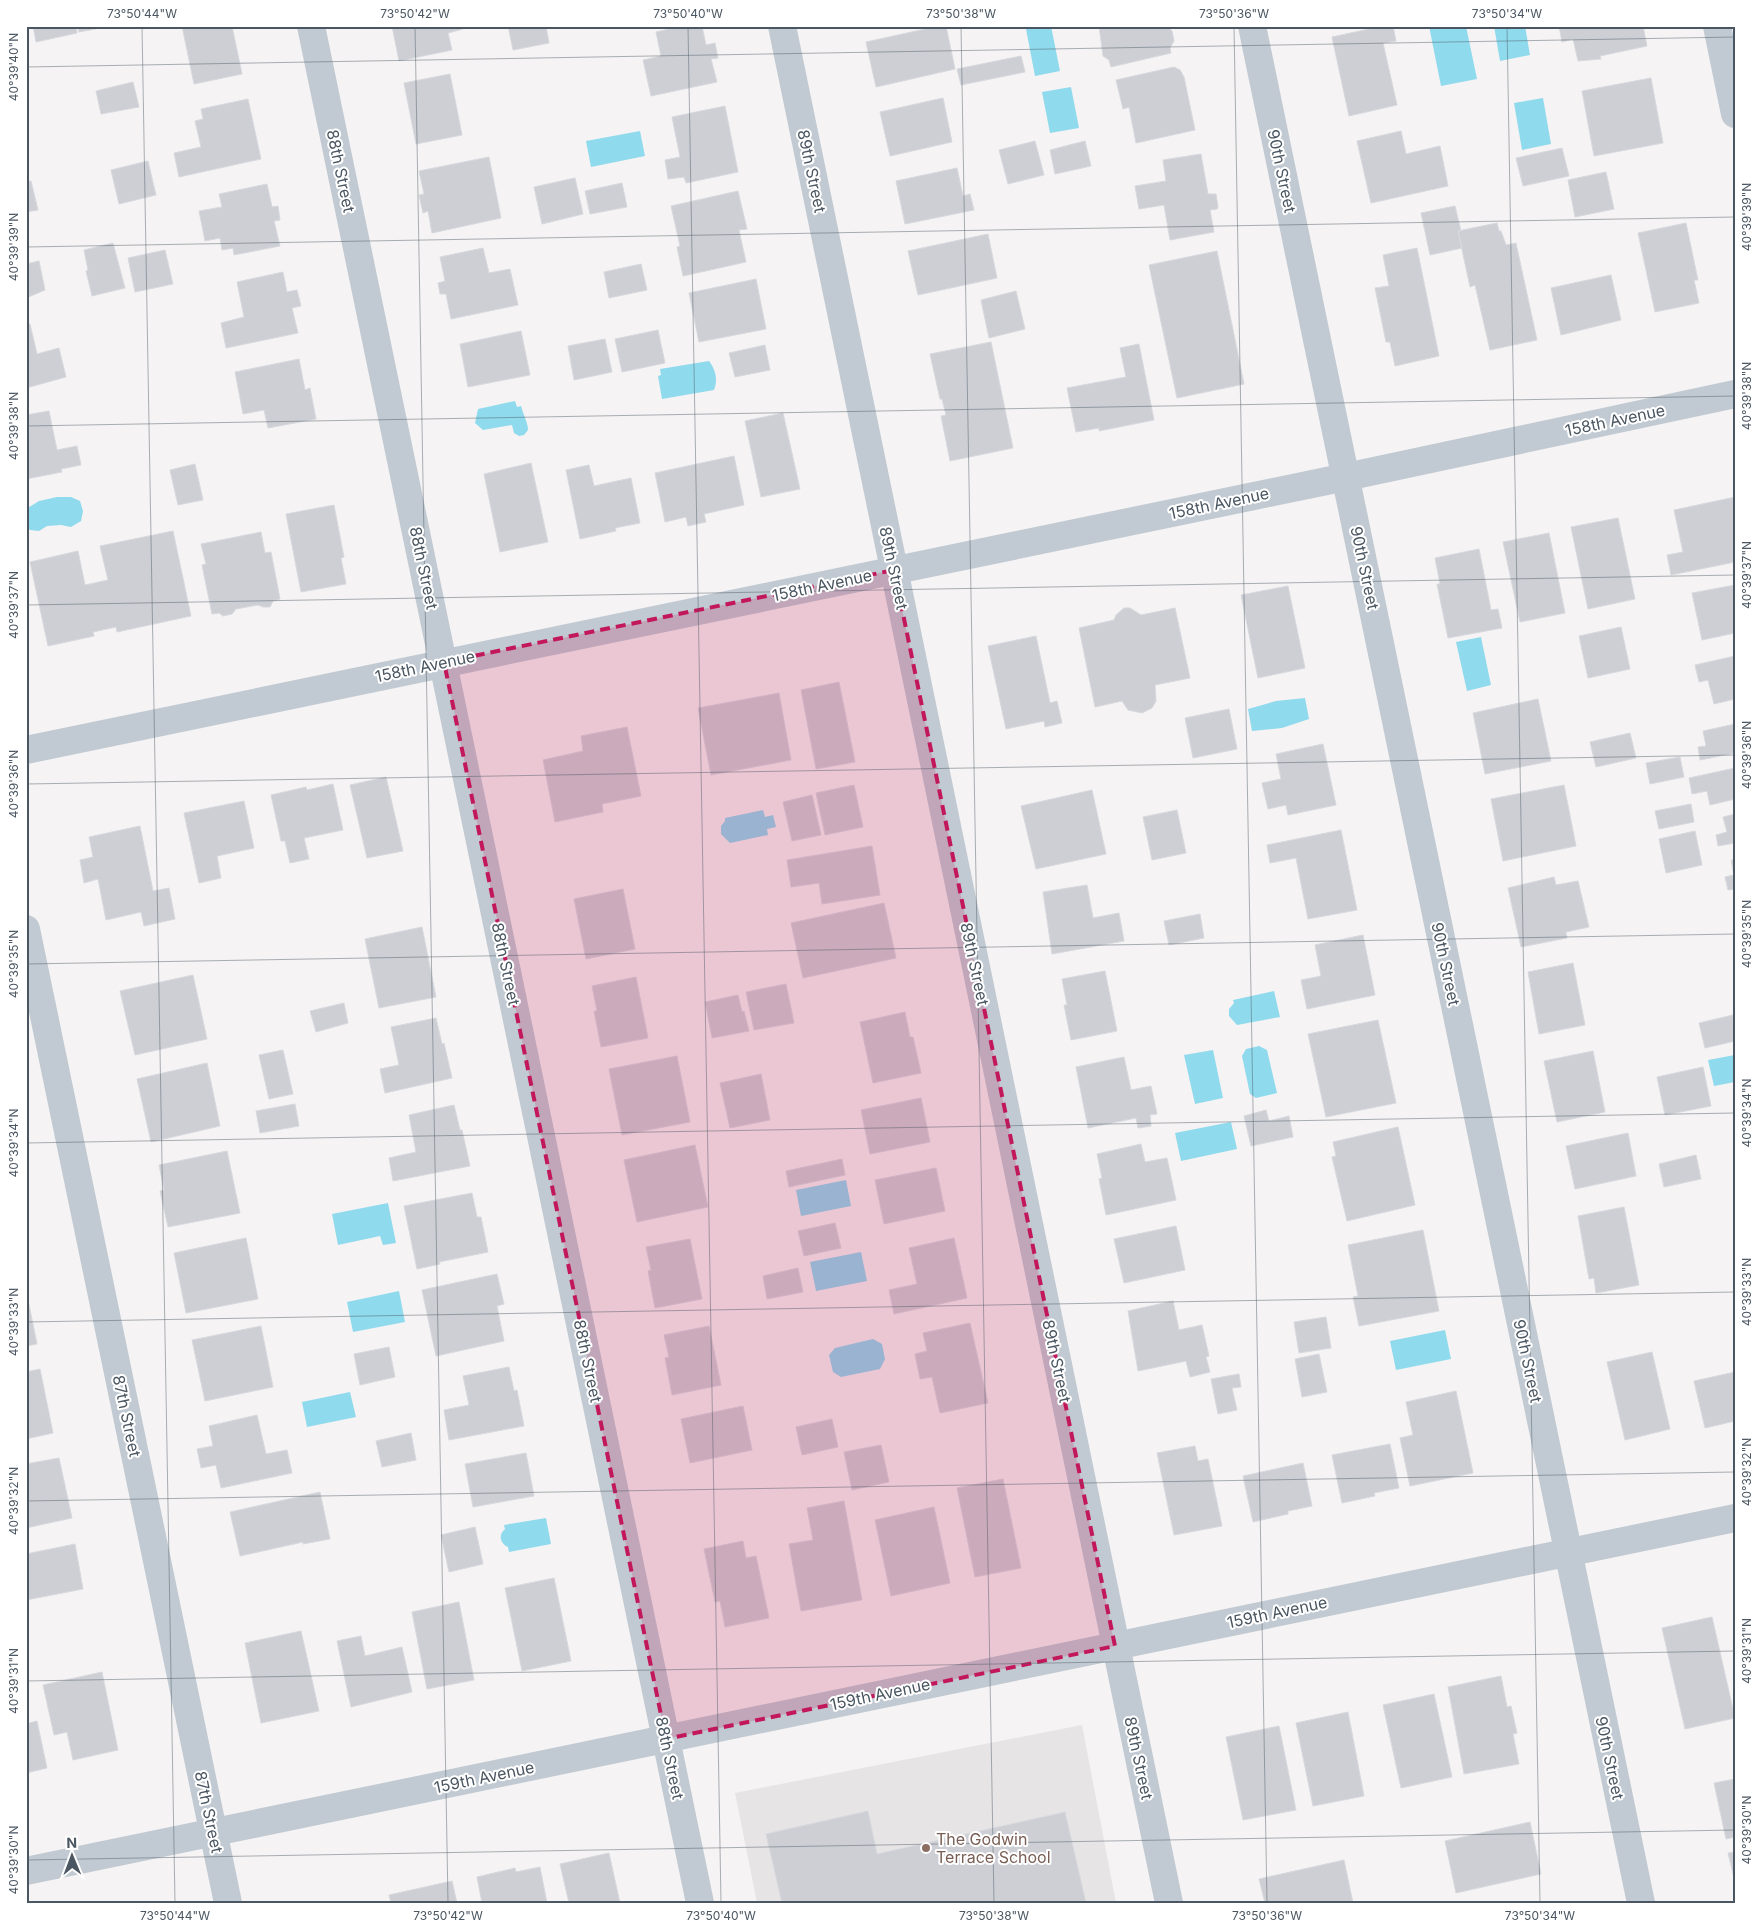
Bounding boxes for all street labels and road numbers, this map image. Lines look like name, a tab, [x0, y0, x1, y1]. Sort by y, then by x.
street label: 88th Street	[322, 128, 360, 214]
street label: 89th Street	[793, 128, 831, 214]
street label: 90th Street	[1263, 128, 1301, 214]
street label: 158th Avenue	[1563, 400, 1667, 440]
street label: 158th Avenue	[1167, 483, 1271, 523]
street label: 88th Street	[405, 525, 443, 611]
street label: 89th Street	[875, 525, 913, 611]
street label: 90th Street	[1346, 525, 1384, 611]
street label: 158th Avenue	[770, 565, 874, 605]
street label: 158th Avenue	[373, 646, 477, 686]
street label: 88th Street	[487, 921, 525, 1007]
street label: 89th Street	[956, 921, 994, 1007]
street label: 90th Street	[1427, 921, 1465, 1007]
street label: 88th Street	[569, 1318, 607, 1404]
street label: 89th Street	[1038, 1318, 1076, 1404]
street label: 90th Street	[1509, 1318, 1547, 1404]
street label: 87th Street	[109, 1373, 145, 1459]
street label: 159th Avenue	[1225, 1592, 1329, 1632]
street label: 159th Avenue	[828, 1674, 932, 1714]
street label: 88th Street	[651, 1715, 689, 1801]
street label: 89th Street	[1120, 1715, 1158, 1801]
street label: 90th Street	[1591, 1715, 1629, 1801]
street label: 159th Avenue	[432, 1757, 536, 1797]
street label: 87th Street	[191, 1769, 227, 1855]

